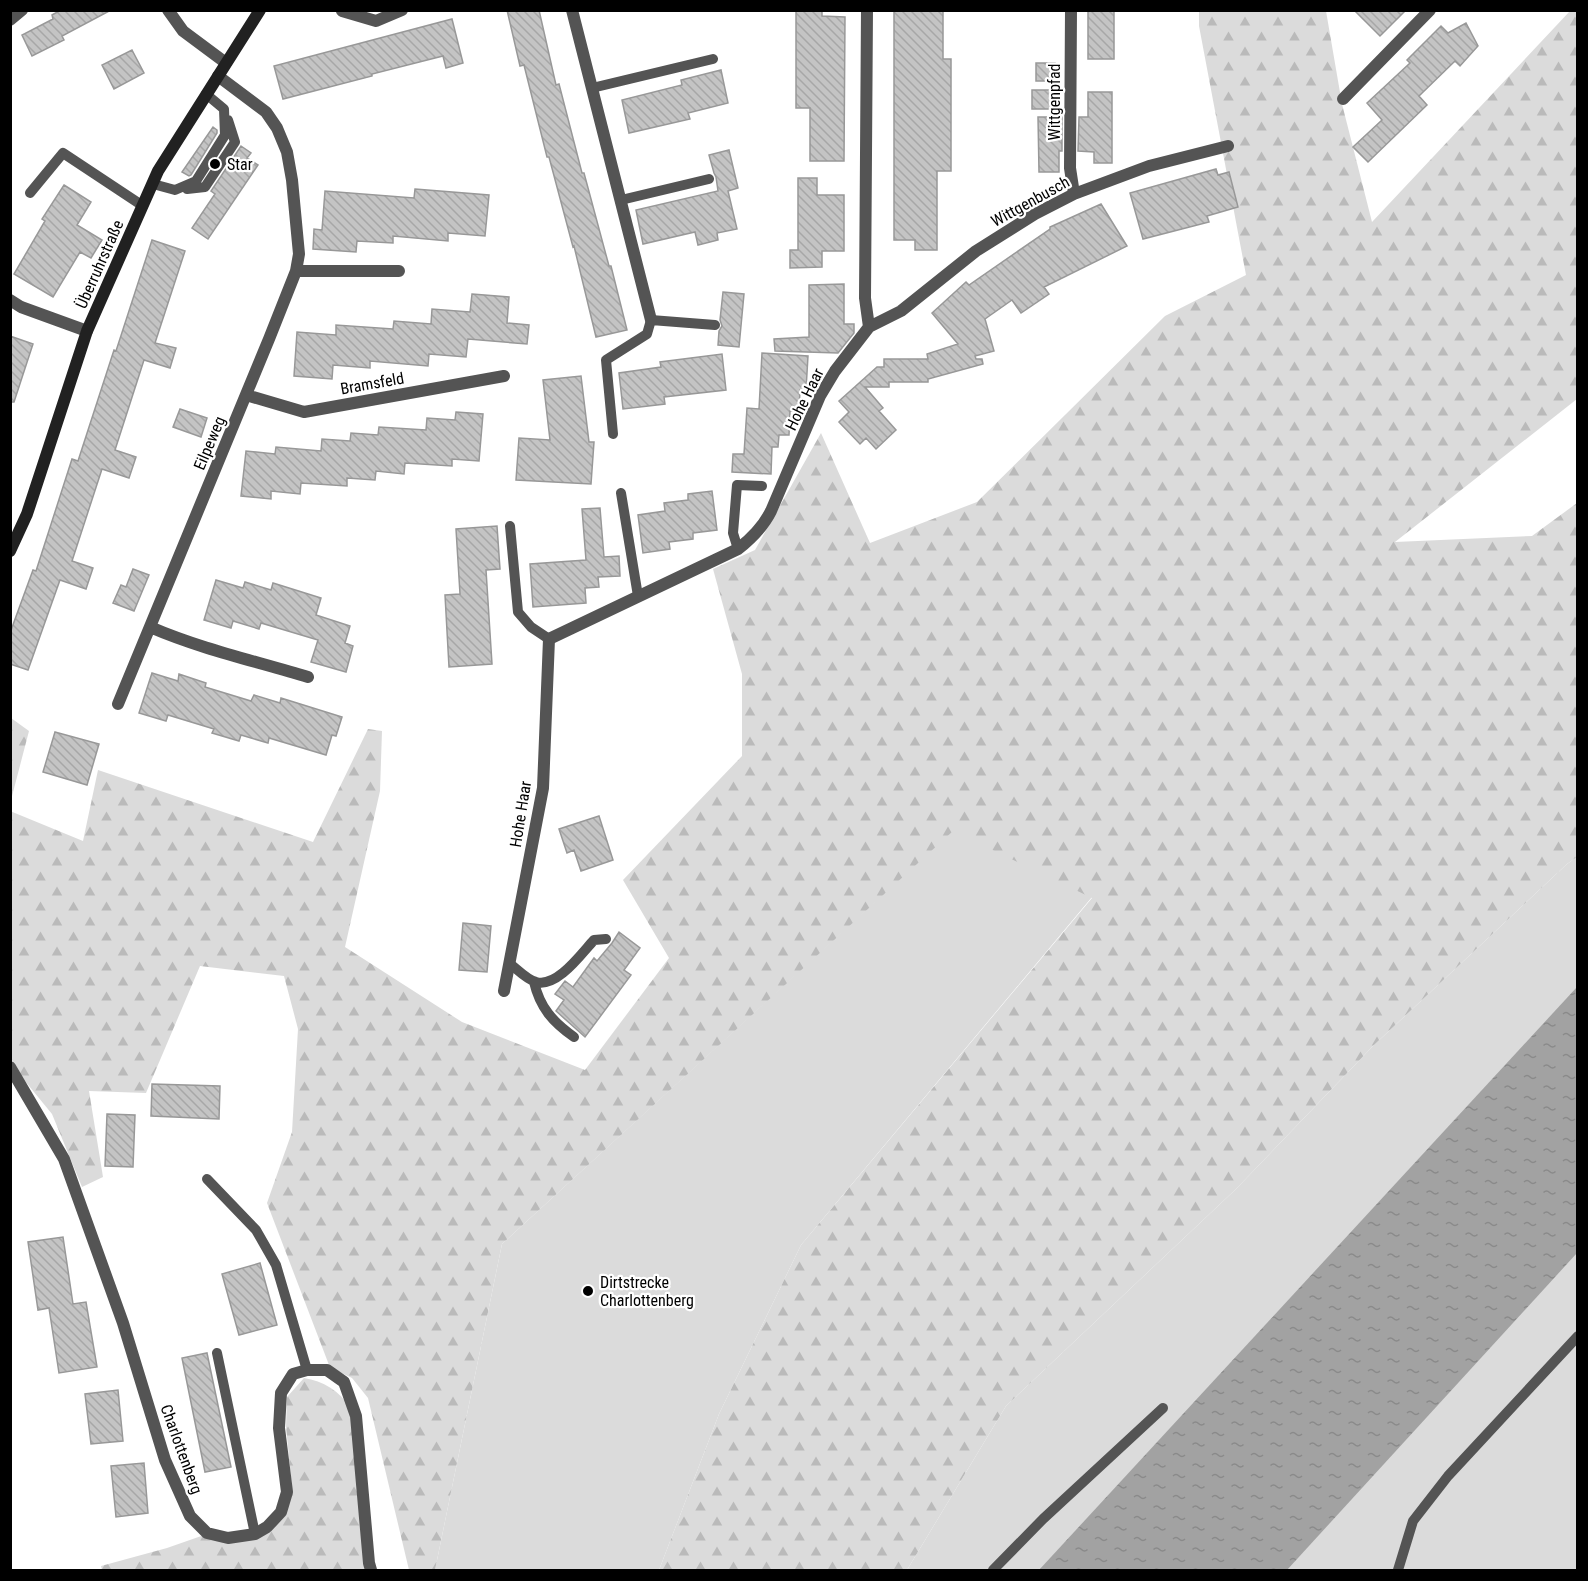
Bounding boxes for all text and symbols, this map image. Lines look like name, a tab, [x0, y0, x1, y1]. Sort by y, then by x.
street label: Wittgenpfad	[1045, 63, 1064, 141]
place label: Star	[227, 155, 253, 174]
marker: Star	[208, 157, 222, 171]
street label: Wittgenbusch	[988, 172, 1073, 231]
street label: Überruhrstraße	[72, 217, 127, 311]
street label: Hohe Haar	[781, 365, 828, 433]
street label: Bramsfeld	[339, 369, 405, 398]
street label: Eilpeweg	[190, 413, 229, 473]
street label: Hohe Haar	[506, 779, 535, 849]
place label: Dirtstrecke Charlottenberg	[600, 1273, 694, 1310]
marker: Dirtstrecke Charlottenberg	[581, 1284, 595, 1298]
street label: Charlottenberg	[157, 1402, 206, 1496]

